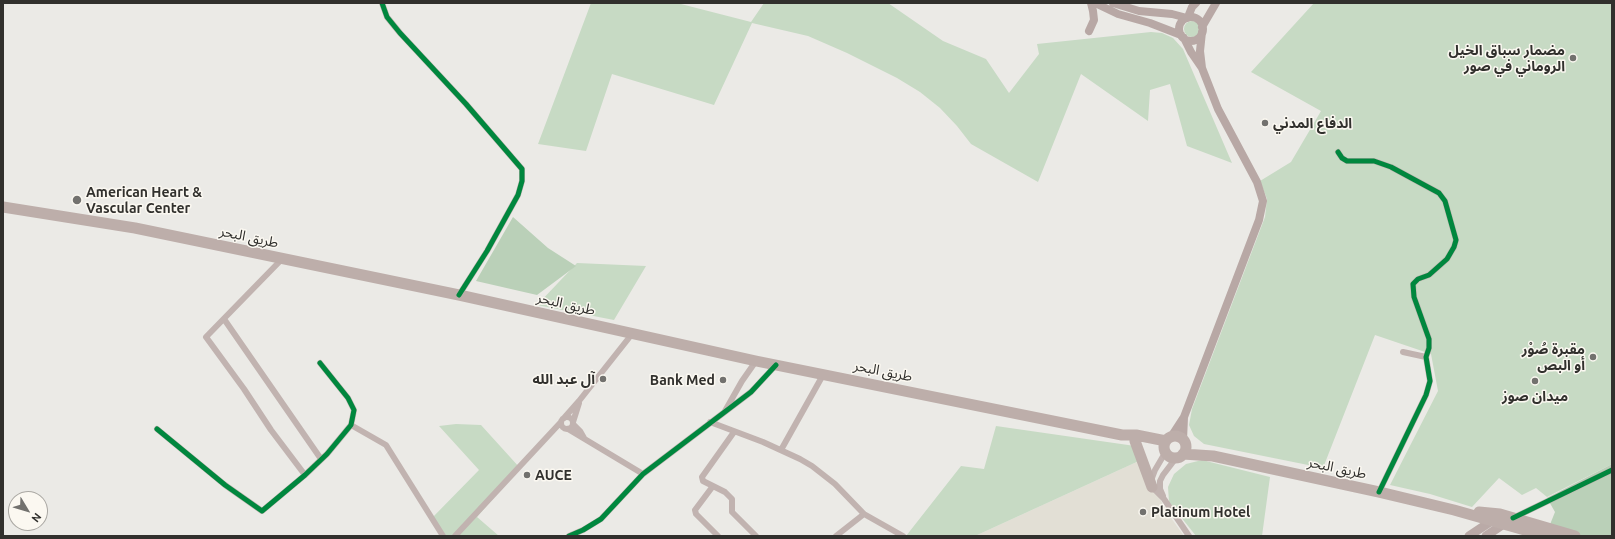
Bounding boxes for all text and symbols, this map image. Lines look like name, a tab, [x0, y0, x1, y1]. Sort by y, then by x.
place label: مضمار سباق الخيل الروماني في صور	[1449, 42, 1565, 74]
marker: مضمار سباق الخيل الروماني في صور	[1568, 53, 1578, 63]
place label: الدفاع المدني	[1273, 115, 1352, 131]
marker: الدفاع المدني	[1260, 118, 1270, 128]
place label: American Heart & Vascular Center	[86, 184, 202, 216]
marker: American Heart & Vascular Center	[71, 194, 83, 206]
street label: طريق البحر	[218, 223, 280, 251]
street label: طريق البحر	[535, 289, 597, 319]
place label: مقبرة صُوْر أو البص	[1522, 341, 1585, 374]
marker: مقبرة صُوْر أو البص	[1588, 352, 1598, 362]
street label: طريق البحر	[852, 357, 914, 385]
place label: آل عبد الله	[532, 371, 595, 387]
place label: Bank Med	[650, 372, 715, 388]
marker: آل عبد الله	[598, 374, 608, 384]
marker: Bank Med	[718, 375, 728, 385]
marker: ميدان صوز	[1530, 376, 1540, 386]
place label: ميدان صوز	[1502, 388, 1568, 404]
street label: طريق البحر	[1306, 454, 1368, 482]
place label: AUCE	[535, 467, 572, 483]
marker: AUCE	[522, 470, 532, 480]
north arrow	[8, 491, 48, 531]
place label: Platinum Hotel	[1151, 504, 1250, 520]
marker: Platinum Hotel	[1138, 507, 1148, 517]
text: N	[29, 511, 44, 525]

